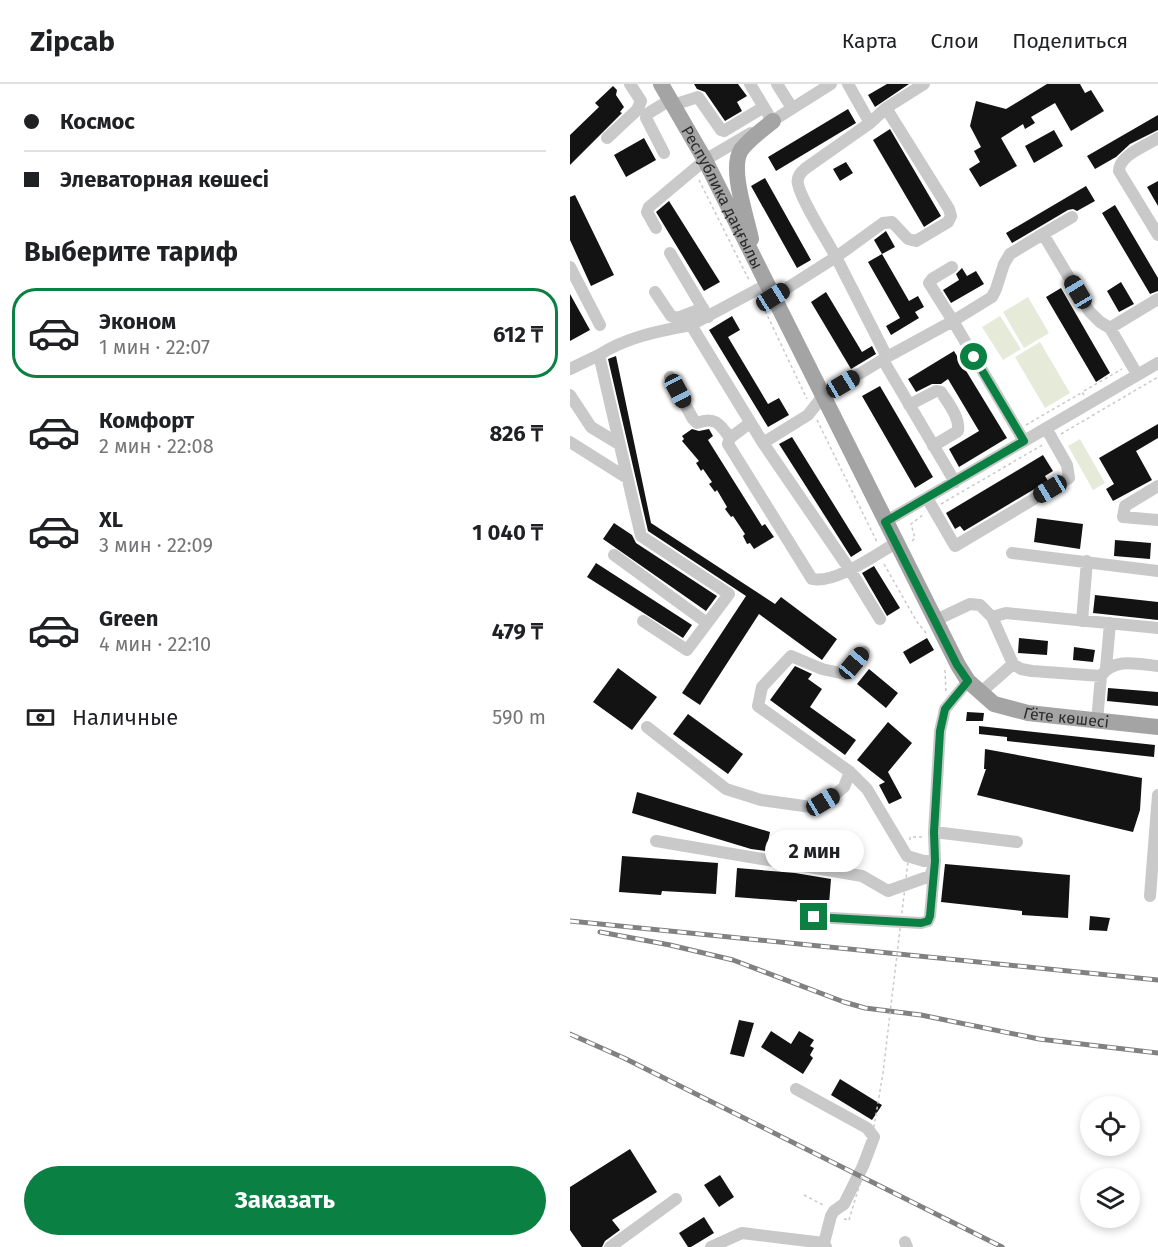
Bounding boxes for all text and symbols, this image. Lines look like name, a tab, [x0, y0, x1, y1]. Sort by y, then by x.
text: Zipcab	[30, 25, 115, 58]
text: Карта	[842, 28, 898, 54]
text: Слои	[931, 28, 979, 54]
text: Поделиться	[1012, 28, 1128, 54]
text: Космос	[60, 108, 135, 135]
street label: Республика даңғылы	[678, 122, 767, 272]
text: Элеваторная көшесі	[60, 166, 269, 193]
text: Выберите тариф	[24, 236, 238, 268]
car	[1061, 272, 1095, 312]
car	[753, 280, 793, 314]
icon: car	[27, 306, 81, 360]
text: Эконом	[99, 308, 176, 335]
text: 612 ₸	[493, 321, 543, 348]
text: 1 мин · 22:07	[99, 335, 210, 359]
route start	[960, 343, 987, 370]
car	[823, 367, 863, 401]
car	[662, 371, 694, 411]
icon: car	[27, 405, 81, 459]
text: Комфорт	[99, 407, 194, 434]
text: 826 ₸	[489, 420, 543, 447]
text: 2 мин · 22:08	[99, 434, 214, 458]
car	[1030, 472, 1070, 506]
icon: car	[27, 504, 81, 558]
text: XL	[99, 506, 123, 533]
text: 1 040 ₸	[472, 519, 543, 546]
text: 3 мин · 22:09	[99, 533, 213, 557]
icon: car	[27, 603, 81, 657]
text: Green	[99, 605, 158, 632]
text: 479 ₸	[492, 618, 543, 645]
text: 4 мин · 22:10	[99, 632, 211, 656]
car	[836, 643, 872, 683]
icon: cash	[24, 701, 57, 734]
street label: Гёте көшесі	[1021, 703, 1110, 731]
text: Наличные	[72, 704, 178, 731]
text: 590 m	[492, 705, 546, 729]
car	[803, 785, 843, 819]
callout: 2 мин	[764, 830, 864, 872]
text: 2 мин	[788, 839, 841, 863]
route end	[800, 903, 827, 930]
map controls	[1080, 1096, 1140, 1228]
button: locate	[1080, 1096, 1140, 1156]
button: Заказать	[24, 1166, 546, 1235]
button: layers	[1080, 1168, 1140, 1228]

